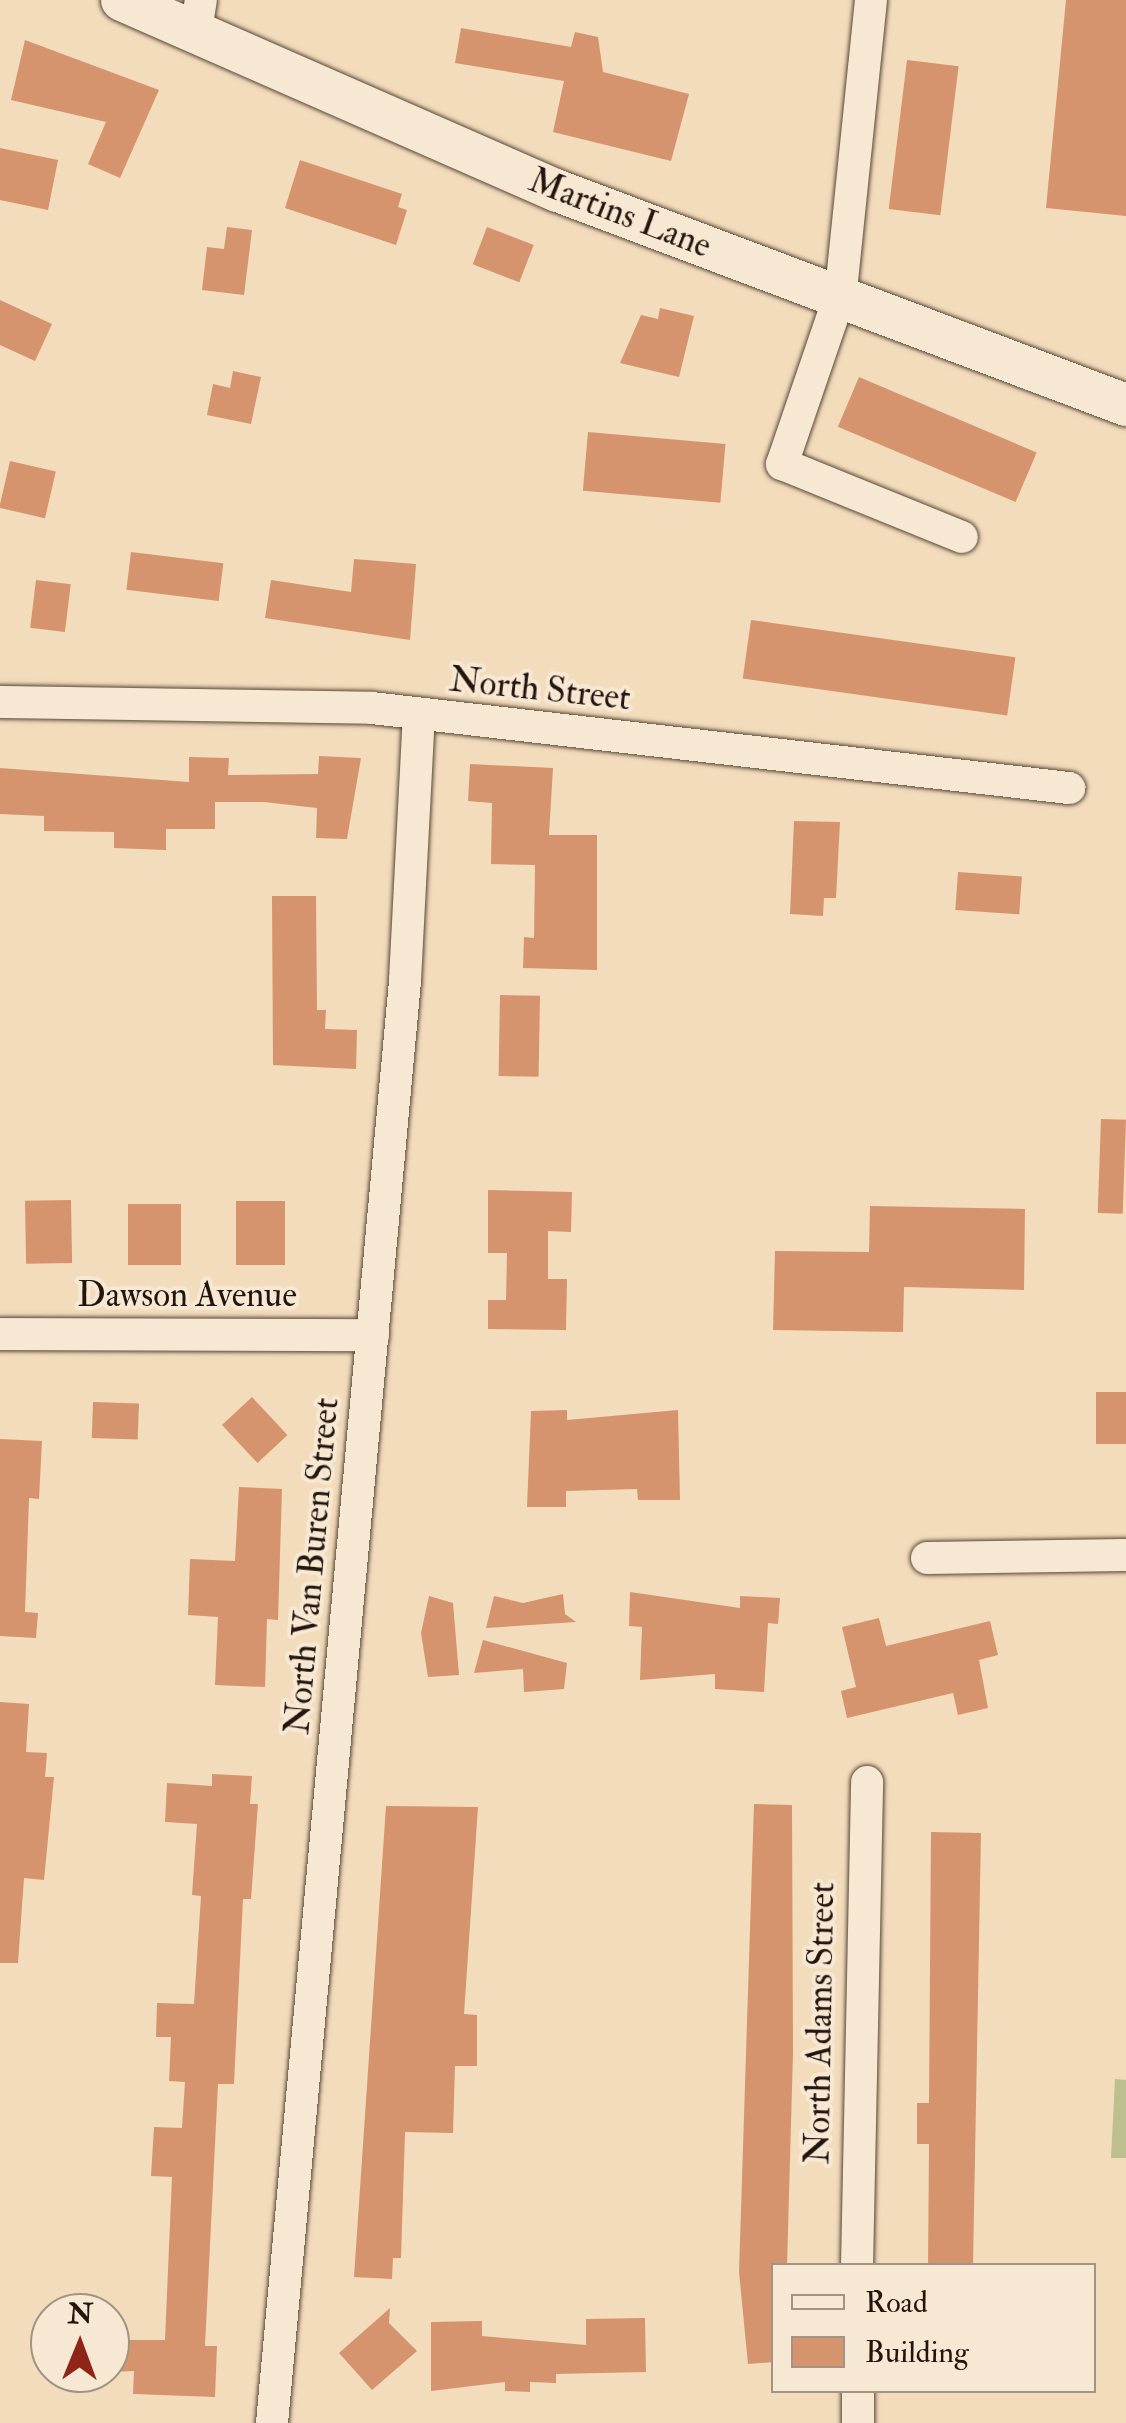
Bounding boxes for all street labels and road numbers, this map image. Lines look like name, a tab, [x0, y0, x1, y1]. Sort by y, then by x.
street label: Martins Lane	[523, 159, 717, 267]
street label: North Street	[447, 659, 633, 719]
street label: Dawson Avenue	[77, 1274, 297, 1316]
street label: North Van Buren Street	[276, 1396, 348, 1736]
street label: North Adams Street	[797, 1882, 843, 2164]

